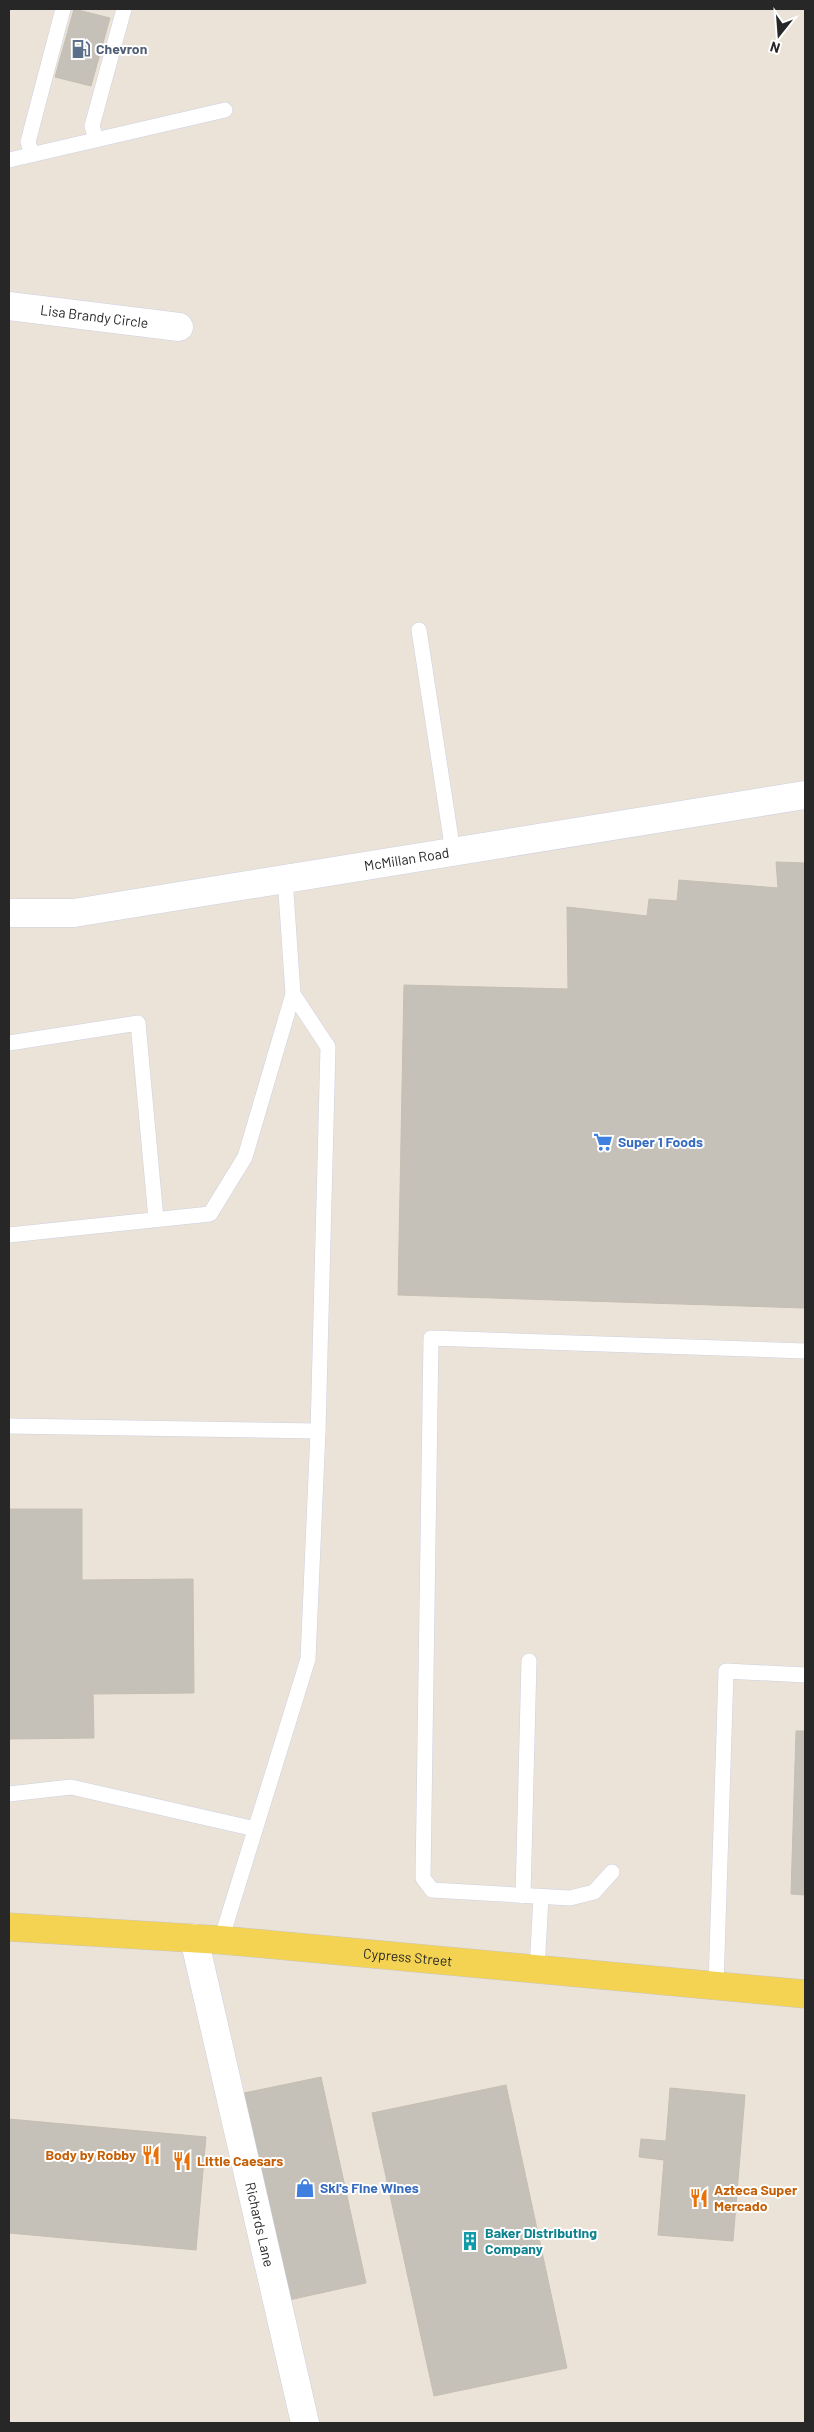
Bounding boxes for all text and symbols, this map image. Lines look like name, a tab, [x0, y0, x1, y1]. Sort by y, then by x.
north arrow	[754, 10, 804, 60]
fuel station icon: Chevron	[70, 38, 92, 60]
text: N	[768, 38, 782, 57]
place label: Chevron	[96, 40, 147, 57]
street label: Lisa Brandy Circle	[39, 301, 149, 331]
street label: McMillan Road	[363, 844, 450, 874]
supermarket icon: Super 1 Foods	[592, 1131, 614, 1153]
place label: Super 1 Foods	[618, 1133, 703, 1150]
street label: Cypress Street	[363, 1944, 453, 1969]
restaurant icon: Body by Robby	[140, 2144, 162, 2166]
place label: Body by Robby	[45, 2146, 136, 2163]
restaurant icon: Little Caesars	[171, 2150, 193, 2172]
place label: Little Caesars	[197, 2152, 283, 2169]
shop icon: Ski's Fine Wines	[294, 2177, 316, 2199]
place label: Ski's Fine Wines	[320, 2179, 419, 2196]
street label: Richards Lane	[242, 2180, 278, 2268]
place label: Azteca Super Mercado	[714, 2181, 798, 2214]
restaurant icon: Azteca Super Mercado	[688, 2187, 710, 2209]
place label: Baker Distributing Company	[485, 2224, 597, 2257]
building icon: Baker Distributing Company	[459, 2230, 481, 2252]

